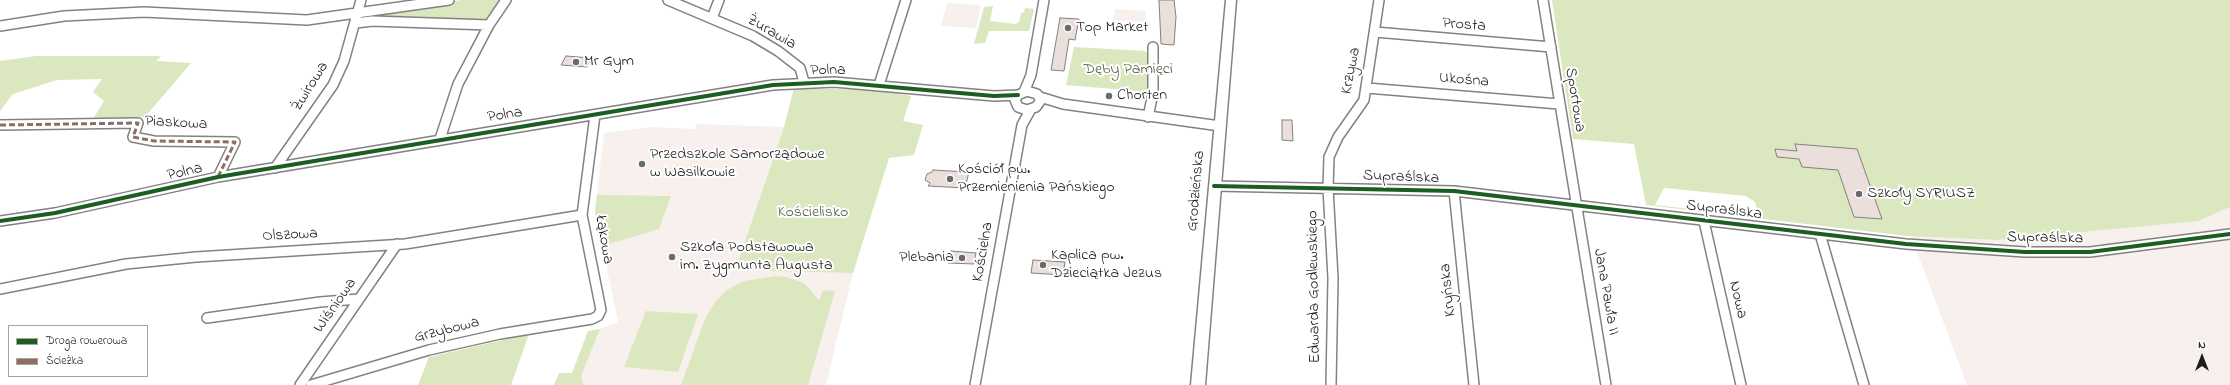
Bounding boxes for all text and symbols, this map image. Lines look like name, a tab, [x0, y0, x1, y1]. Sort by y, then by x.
street label: Żurawia	[743, 11, 799, 55]
street label: Prosta	[1442, 15, 1486, 37]
place label: Top Market	[1076, 18, 1148, 38]
marker: Top Market	[1063, 23, 1073, 33]
street label: Krzywa	[1338, 46, 1366, 96]
place label: Mr Gym	[584, 52, 634, 72]
marker: Mr Gym	[571, 57, 581, 67]
street label: Żwirowa	[288, 59, 334, 115]
park label: Dęby Pamięci	[1083, 60, 1173, 80]
street label: Polna	[810, 61, 846, 81]
street label: Sportowa	[1559, 66, 1589, 134]
street label: Ukośna	[1438, 69, 1490, 93]
place label: Chorten	[1117, 86, 1167, 106]
marker: Chorten	[1104, 91, 1114, 101]
street label: Polna	[486, 104, 524, 128]
street label: Piaskowa	[144, 113, 208, 135]
place label: Przedszkole Samorządowe w Wasilkowie	[650, 145, 825, 183]
street label: Grodzieńska	[1184, 150, 1210, 232]
marker: Przedszkole Samorządowe w Wasilkowie	[637, 159, 647, 169]
street label: Polna	[166, 160, 204, 186]
place label: Kościół pw. Przemienienia Pańskiego	[958, 160, 1114, 198]
street label: Supraślska	[1363, 167, 1439, 189]
marker: Kościół pw. Przemienienia Pańskiego	[945, 174, 955, 184]
place label: Szkoły SYRIUSZ	[1867, 184, 1975, 204]
marker: Szkoły SYRIUSZ	[1854, 189, 1864, 199]
street label: Supraślska	[1685, 197, 1763, 225]
park label: Kościelisko	[778, 203, 848, 223]
street label: Edwarda Godlewskiego	[1304, 210, 1326, 364]
street label: Łąkowa	[589, 214, 617, 266]
street label: Kościelna	[969, 220, 999, 284]
street label: Olszowa	[262, 225, 318, 247]
street label: Supraślska	[2007, 229, 2083, 249]
place label: Szkoła Podstawowa im. Zygmunta Augusta	[680, 238, 833, 276]
place label: Kaplica pw. Dzieciątka Jezus	[1051, 246, 1162, 284]
street label: Jana Pawła II	[1588, 247, 1622, 337]
place label: Plebania	[899, 248, 954, 268]
marker: Szkoła Podstawowa im. Zygmunta Augusta	[667, 252, 677, 262]
marker: Plebania	[957, 253, 967, 263]
marker: Kaplica pw. Dzieciątka Jezus	[1038, 260, 1048, 270]
street label: Kryńska	[1437, 262, 1461, 318]
street label: Wiśniowa	[310, 275, 362, 337]
street label: Nowa	[1723, 279, 1751, 321]
street label: Grzybowa	[412, 314, 482, 348]
legend	[8, 325, 148, 377]
text: Droga rowerowa	[46, 332, 127, 350]
north arrow	[2182, 337, 2222, 377]
text: N	[2198, 337, 2206, 353]
text: Ścieżka	[46, 352, 83, 370]

